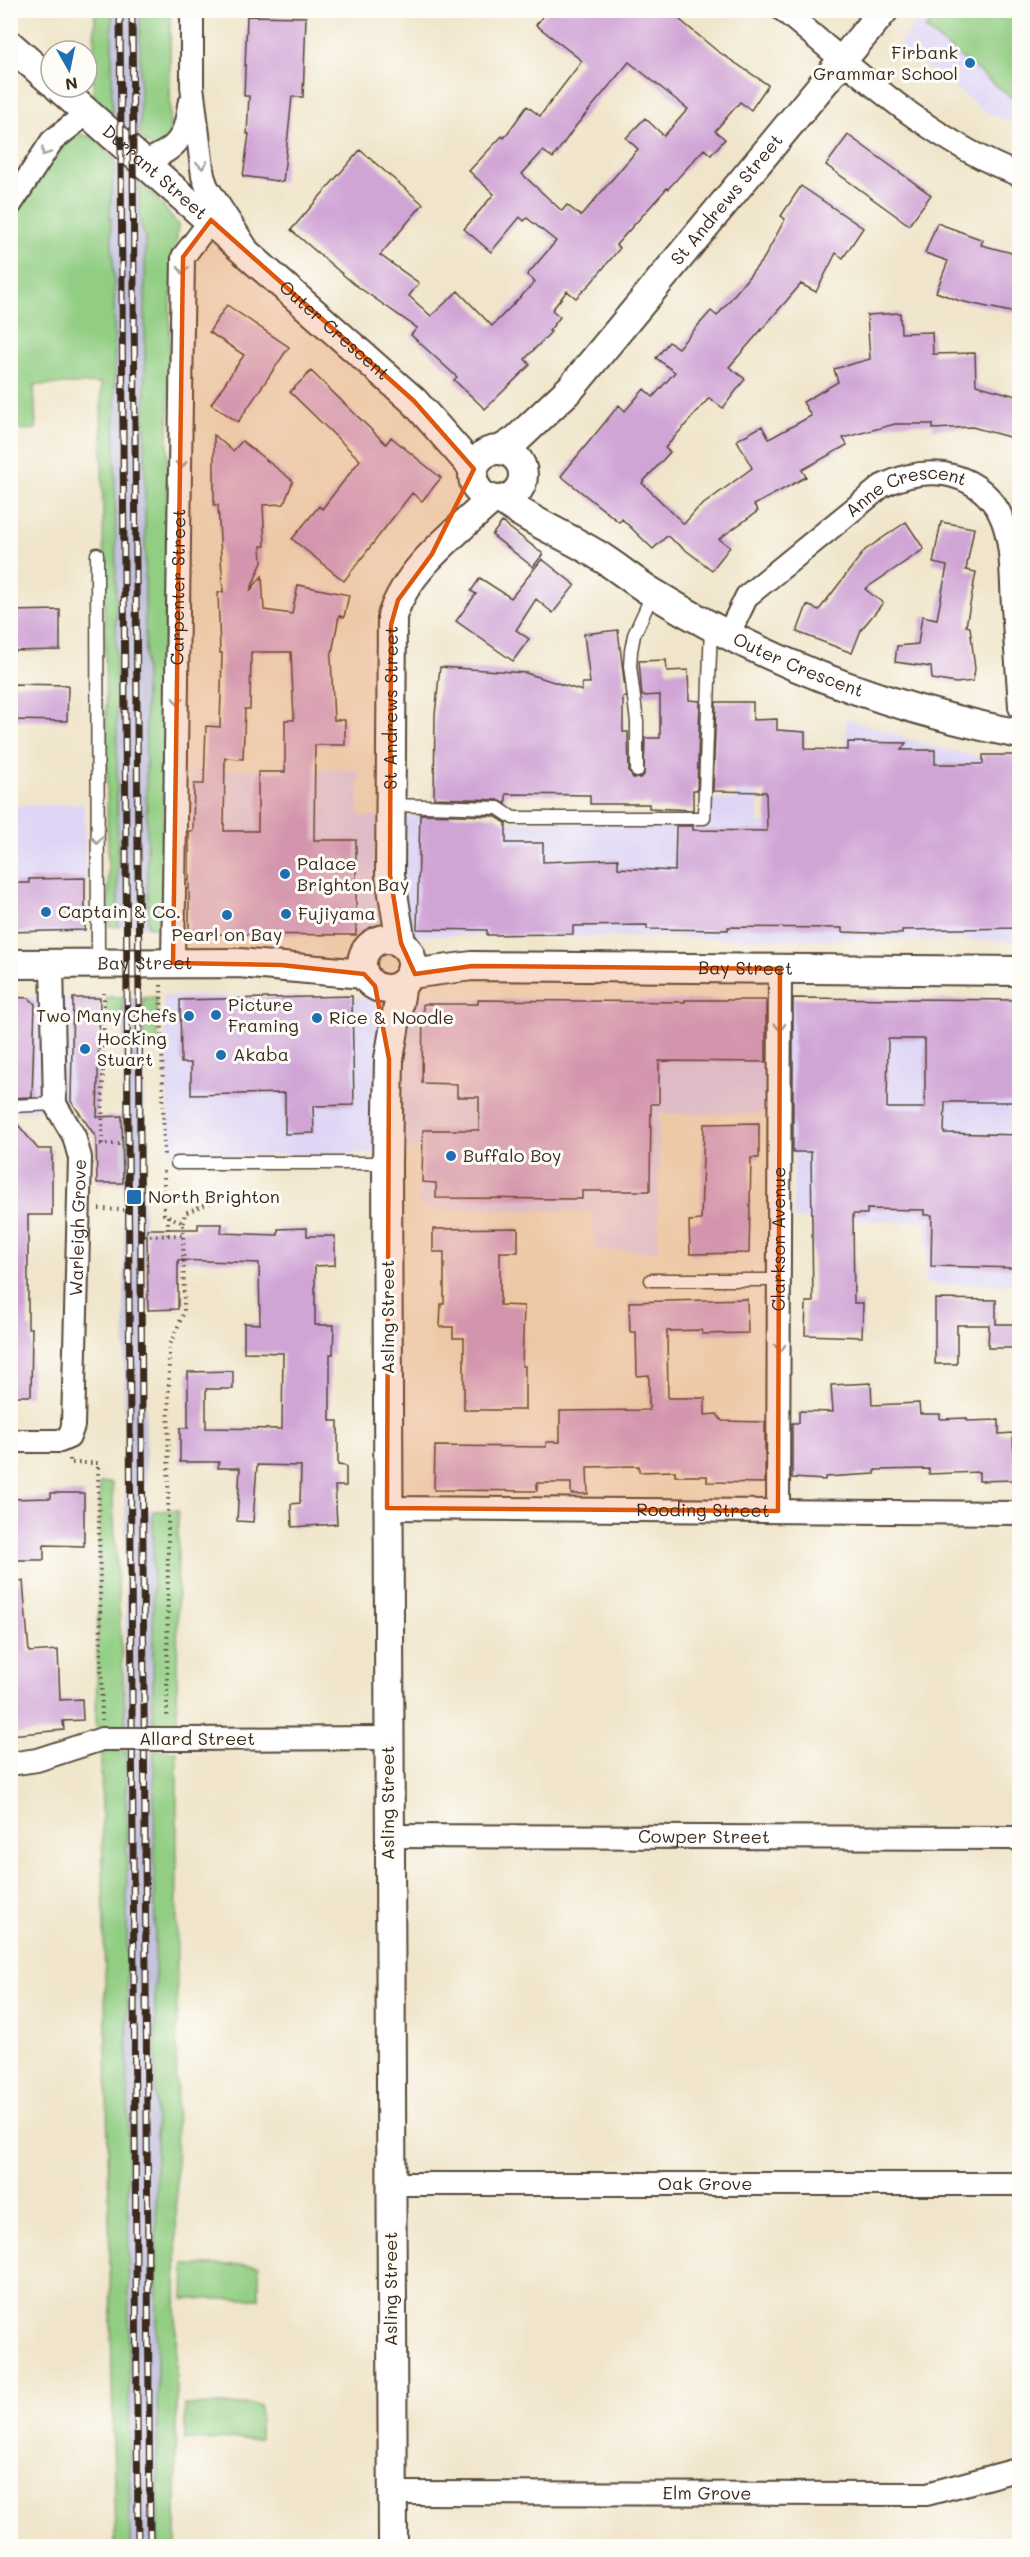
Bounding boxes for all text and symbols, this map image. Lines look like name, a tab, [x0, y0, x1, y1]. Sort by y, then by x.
north arrow	[39, 39, 99, 99]
place label: Firbank Grammar School	[813, 40, 958, 85]
marker: Firbank Grammar School	[963, 56, 977, 70]
text: N	[64, 73, 79, 96]
street label: Durrant Street	[98, 119, 213, 224]
street label: St Andrews Street	[665, 128, 788, 270]
one-way arrow	[41, 145, 52, 156]
one-way arrow	[195, 160, 207, 170]
one-way arrow	[177, 265, 189, 274]
street label: Outer Crescent	[274, 275, 395, 385]
one-way arrow	[175, 460, 187, 469]
street label: Anne Crescent	[840, 460, 971, 522]
street label: Carpenter Street	[164, 509, 190, 665]
street label: St Andrews Street	[378, 626, 403, 790]
street label: Outer Crescent	[729, 626, 867, 702]
one-way arrow	[172, 697, 184, 706]
one-way arrow	[90, 836, 103, 845]
place label: Palace Brighton Bay	[297, 851, 409, 896]
marker: Palace Brighton Bay	[278, 867, 292, 881]
place label: Captain & Co.	[58, 899, 181, 923]
place label: Fujiyama	[298, 901, 376, 925]
marker: Captain & Co.	[39, 905, 53, 919]
marker: Fujiyama	[279, 907, 293, 921]
marker: Pearl on Bay	[220, 908, 234, 922]
place label: Pearl on Bay	[172, 922, 282, 946]
street label: Bay Street	[97, 950, 193, 975]
street label: Bay Street	[698, 955, 793, 980]
place label: Picture Framing	[228, 992, 299, 1037]
place label: Two Many Chefs	[36, 1003, 177, 1027]
place label: Rice & Noodle	[329, 1005, 454, 1029]
marker: Picture Framing	[209, 1008, 223, 1022]
marker: Two Many Chefs	[182, 1009, 196, 1023]
marker: Rice & Noodle	[310, 1011, 324, 1025]
one-way arrow	[774, 1023, 786, 1032]
place label: Hocking Stuart	[97, 1026, 167, 1071]
marker: Hocking Stuart	[78, 1042, 92, 1056]
place label: Akaba	[233, 1042, 289, 1066]
marker: Akaba	[214, 1048, 228, 1062]
place label: Buffalo Boy	[463, 1143, 561, 1167]
marker: Buffalo Boy	[444, 1149, 458, 1163]
street label: Warleigh Grove	[63, 1159, 91, 1297]
street label: Clarkson Avenue	[766, 1167, 790, 1311]
place label: North Brighton	[148, 1184, 280, 1208]
marker: North Brighton	[125, 1188, 143, 1206]
street label: Asling Street	[375, 1260, 399, 1374]
one-way arrow	[774, 1344, 786, 1353]
street label: Rooding Street	[636, 1497, 770, 1522]
street label: Allard Street	[139, 1726, 255, 1750]
street label: Asling Street	[375, 1746, 399, 1860]
street label: Cowper Street	[638, 1824, 770, 1848]
street label: Oak Grove	[658, 2171, 752, 2195]
street label: Asling Street	[378, 2232, 402, 2346]
street label: Elm Grove	[663, 2481, 751, 2505]

